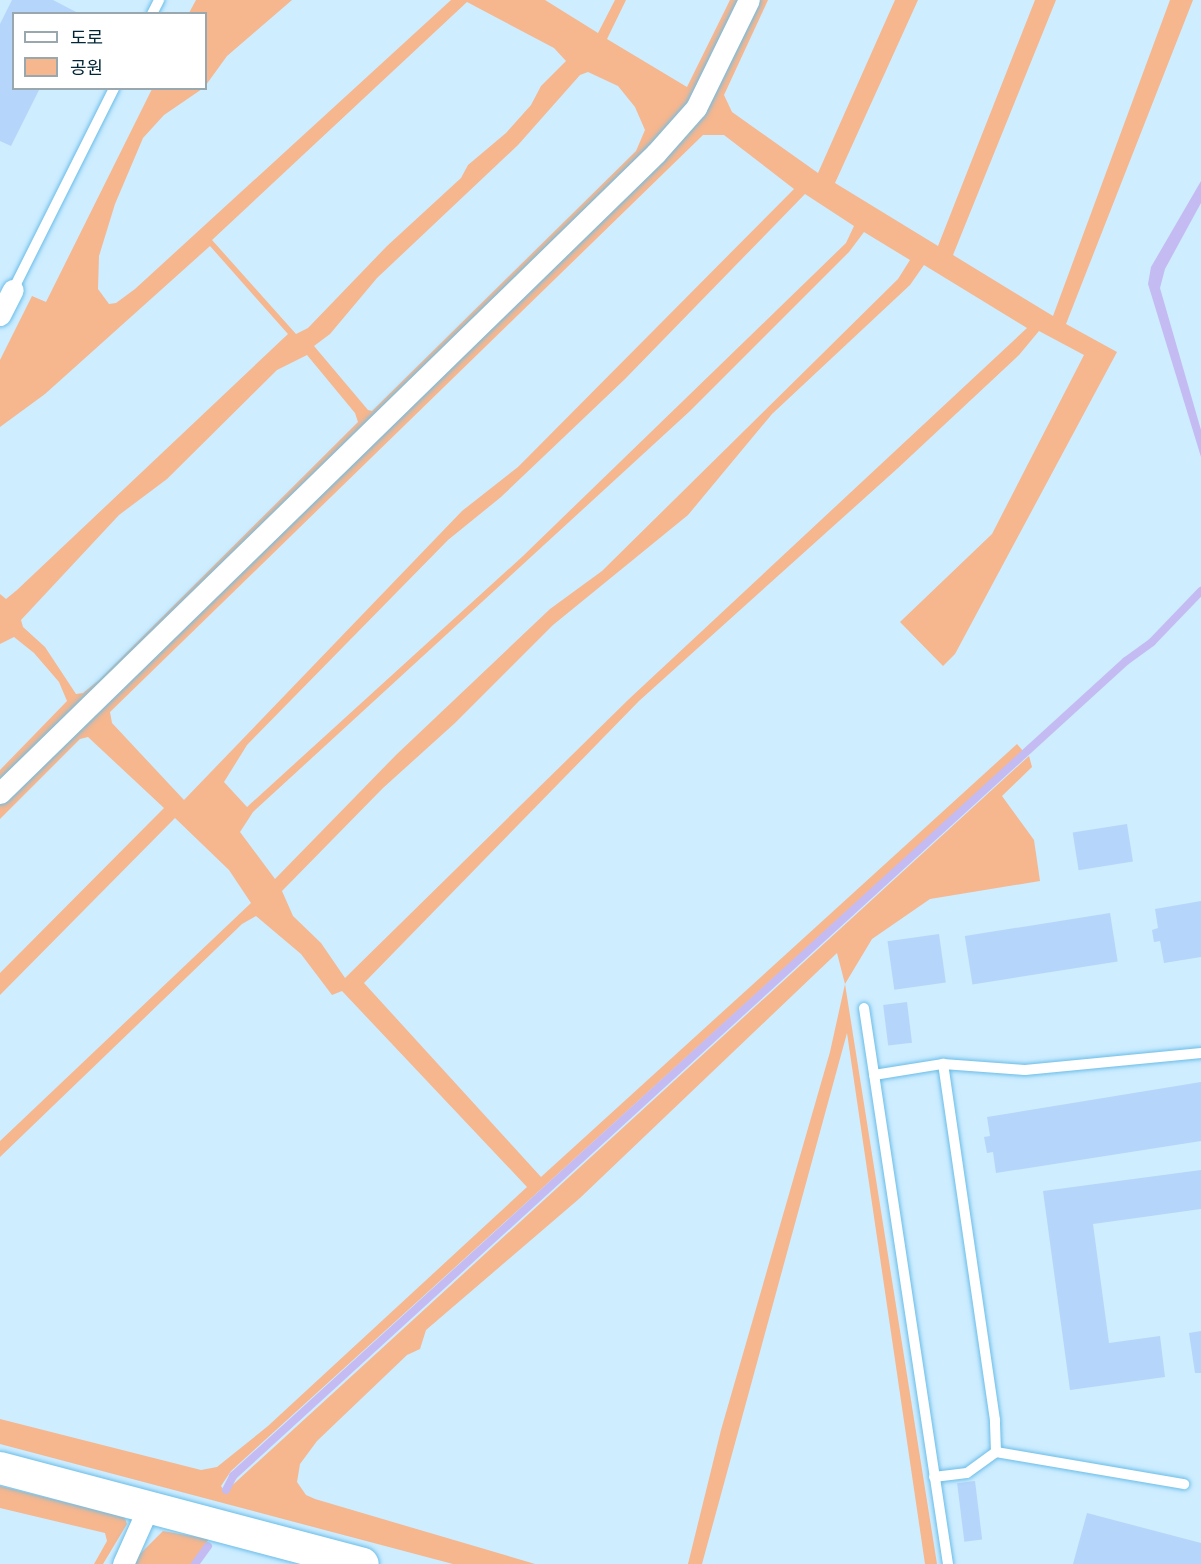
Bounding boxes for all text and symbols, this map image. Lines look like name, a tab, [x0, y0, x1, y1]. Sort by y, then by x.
legend	[12, 12, 207, 90]
text: 도로	[70, 25, 103, 51]
text: 공원	[70, 55, 103, 81]

